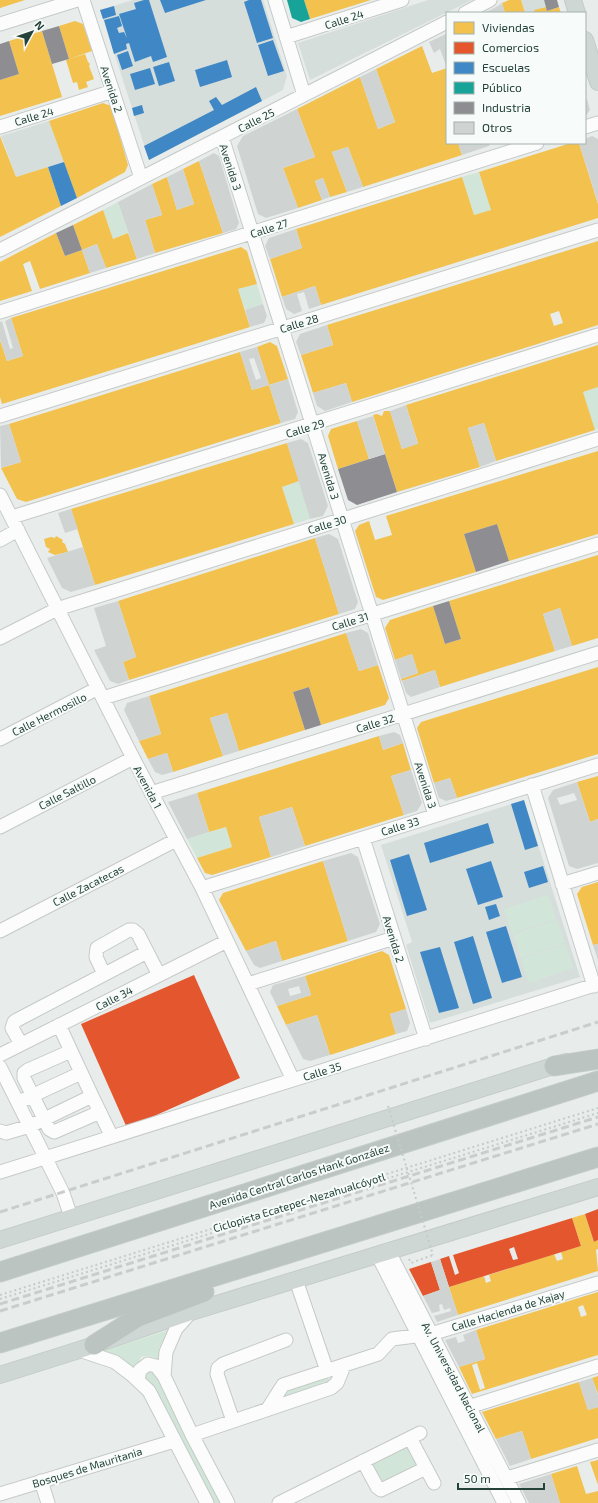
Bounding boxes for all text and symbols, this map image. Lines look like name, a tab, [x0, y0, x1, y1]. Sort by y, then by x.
street label: Calle 24	[323, 7, 365, 31]
north arrow	[12, 12, 52, 52]
legend	[446, 12, 586, 144]
text: N	[33, 18, 48, 33]
text: Viviendas	[482, 20, 535, 34]
text: Comercios	[482, 40, 539, 54]
text: Escuelas	[482, 60, 530, 74]
street label: Avenida 2	[98, 64, 126, 114]
text: Público	[482, 80, 522, 94]
text: Industria	[482, 100, 531, 114]
street label: Calle 24	[13, 104, 55, 128]
street label: Calle 25	[236, 105, 277, 135]
text: Otros	[482, 120, 512, 134]
street label: Avenida 3	[217, 142, 245, 192]
street label: Calle 27	[248, 216, 290, 240]
street label: Calle 28	[278, 311, 320, 335]
street label: Calle 29	[284, 416, 326, 440]
street label: Avenida 3	[316, 451, 342, 501]
street label: Calle 30	[306, 512, 348, 536]
street label: Calle 31	[330, 609, 370, 633]
street label: Calle Hermosillo	[10, 690, 88, 738]
street label: Calle 32	[354, 711, 396, 735]
street label: Avenida 3	[412, 760, 440, 810]
street label: Avenida 1	[131, 763, 165, 811]
street label: Calle Saltillo	[36, 772, 98, 812]
street label: Calle 33	[379, 814, 421, 838]
street label: Calle Zacatecas	[50, 861, 126, 908]
street label: Avenida 2	[381, 914, 407, 964]
street label: Calle 34	[93, 983, 135, 1013]
street label: Calle 35	[301, 1059, 343, 1083]
street label: Avenida Central Carlos Hank González	[207, 1141, 391, 1211]
street label: Ciclopista Ecatepec-Nezahualcóyotl	[211, 1169, 387, 1234]
street label: Calle Hacienda de Xajay	[450, 1287, 567, 1334]
street label: Av. Universidad Nacional	[419, 1320, 489, 1435]
street label: Bosques de Mauritania	[30, 1444, 144, 1490]
scale bar	[458, 1465, 544, 1491]
text: 50 m	[464, 1471, 491, 1485]

